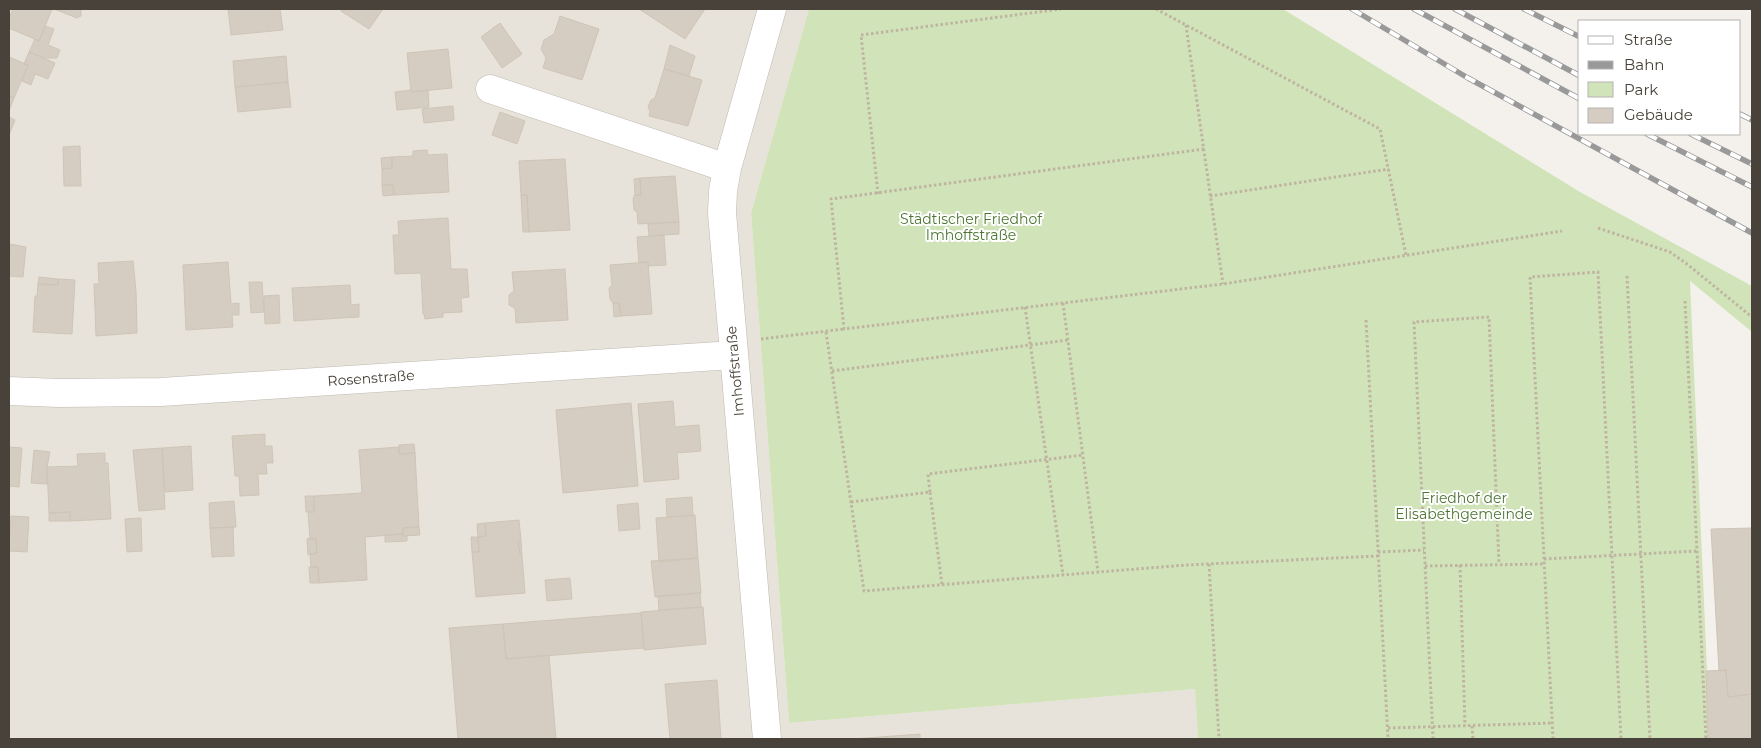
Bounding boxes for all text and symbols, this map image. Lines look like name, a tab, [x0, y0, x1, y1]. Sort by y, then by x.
legend	[1578, 20, 1741, 135]
text: Straße	[1624, 30, 1673, 49]
text: Bahn	[1624, 55, 1664, 74]
text: Park	[1624, 80, 1658, 99]
text: Gebäude	[1624, 105, 1693, 124]
park label: Städtischer Friedhof Imhoffstraße	[900, 210, 1043, 244]
street label: Imhoffstraße	[722, 325, 748, 417]
street label: Rosenstraße	[327, 366, 415, 390]
park label: Friedhof der Elisabethgemeinde	[1395, 489, 1533, 523]

